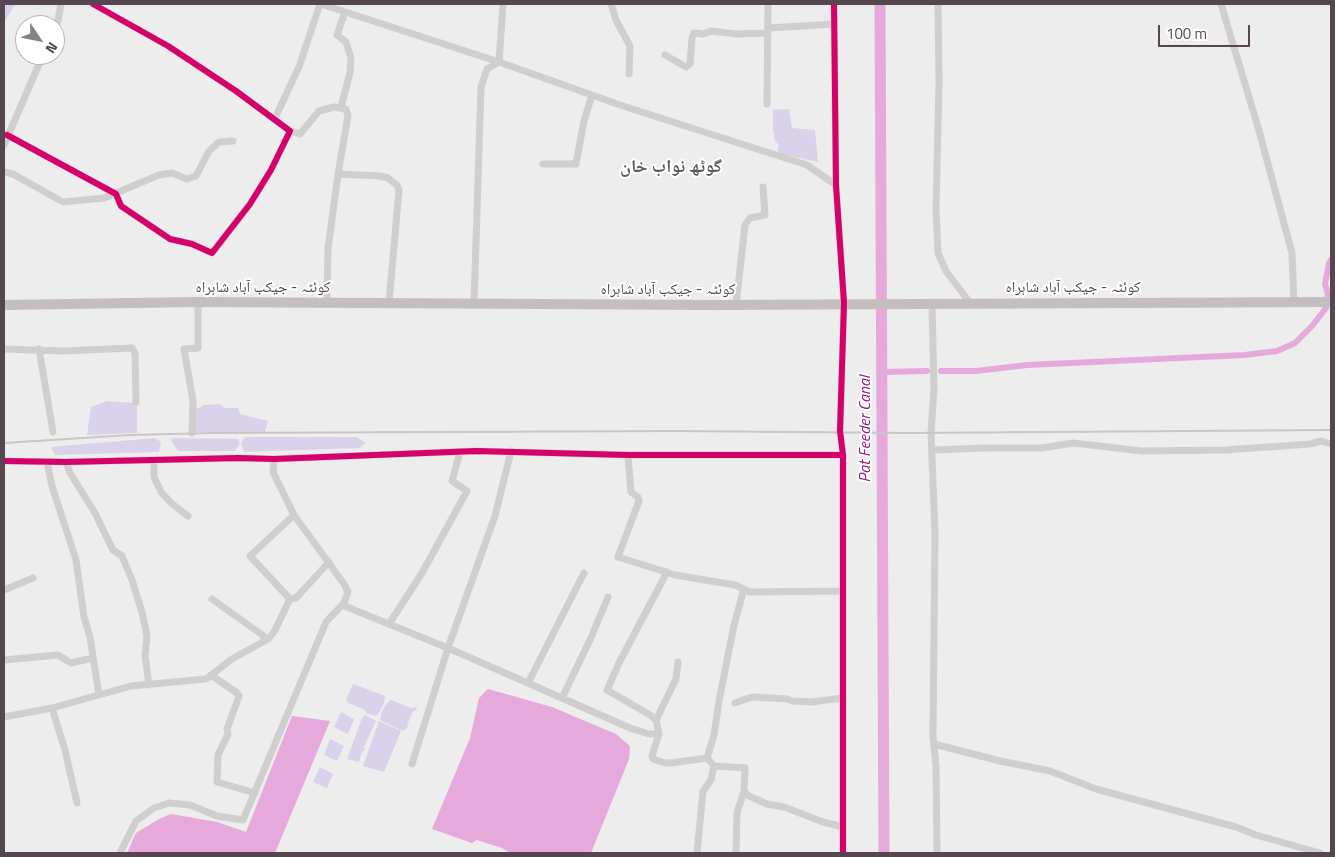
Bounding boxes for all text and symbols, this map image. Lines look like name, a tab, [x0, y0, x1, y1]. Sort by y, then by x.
north arrow	[15, 15, 65, 65]
scale bar	[1160, 15, 1252, 47]
text: 100 m	[1166, 22, 1207, 45]
text: N	[41, 38, 63, 58]
district label: گوٹھ نواب خان	[620, 157, 722, 179]
street label: کوئٹہ - جیکب آباد شاہراہ	[196, 279, 330, 297]
street label: کوئٹہ - جیکب آباد شاہراہ	[1006, 279, 1140, 297]
street label: کوئٹہ - جیکب آباد شاہراہ	[601, 281, 735, 299]
water label: Pat Feeder Canal	[856, 376, 876, 482]

